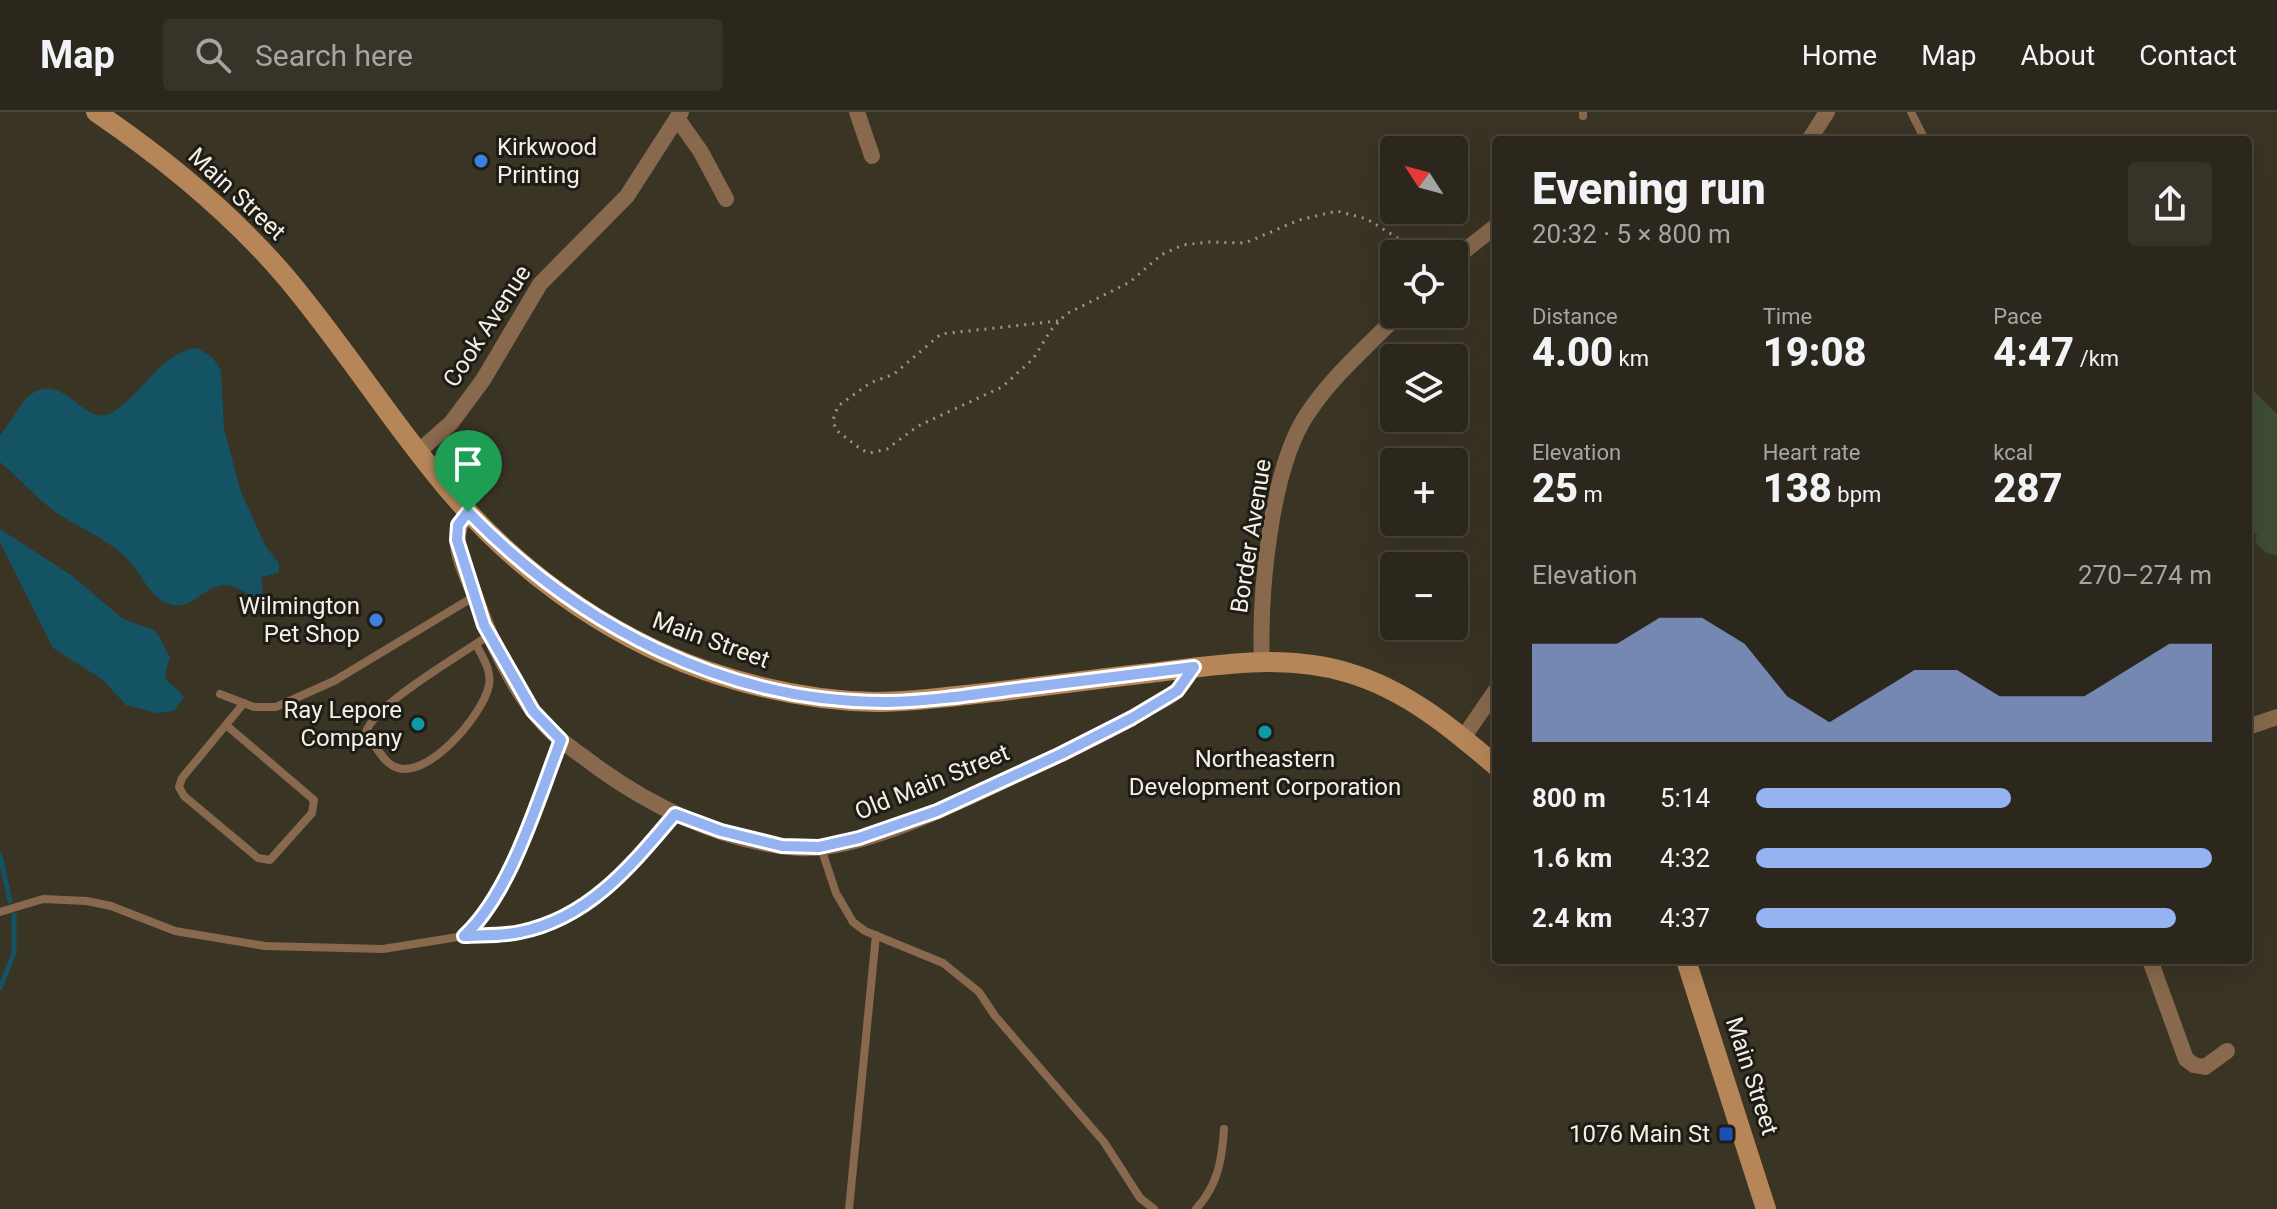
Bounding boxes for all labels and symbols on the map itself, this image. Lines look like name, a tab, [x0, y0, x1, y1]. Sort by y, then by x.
place label: Kirkwood Printing	[497, 133, 597, 189]
north arrow	[1380, 136, 1468, 224]
street label: Main Street	[183, 142, 291, 246]
marker: Kirkwood Printing	[472, 152, 490, 170]
street label: Cook Avenue	[437, 260, 537, 392]
pin	[434, 430, 502, 512]
street label: Border Avenue	[1225, 457, 1277, 615]
place label: Wilmington Pet Shop	[239, 592, 360, 648]
street label: Main Street	[649, 606, 773, 674]
marker: Wilmington Pet Shop	[367, 611, 385, 629]
place label: Ray Lepore Company	[284, 696, 403, 752]
marker: Ray Lepore Company	[409, 715, 427, 733]
marker: Northeastern Development Corporation	[1256, 723, 1274, 741]
street label: Old Main Street	[851, 738, 1014, 826]
place label: Northeastern Development Corporation	[1129, 745, 1401, 801]
street label: Main Street	[1720, 1013, 1784, 1139]
place label: 1076 Main St	[1569, 1120, 1710, 1148]
marker: 1076 Main St	[1717, 1125, 1735, 1143]

